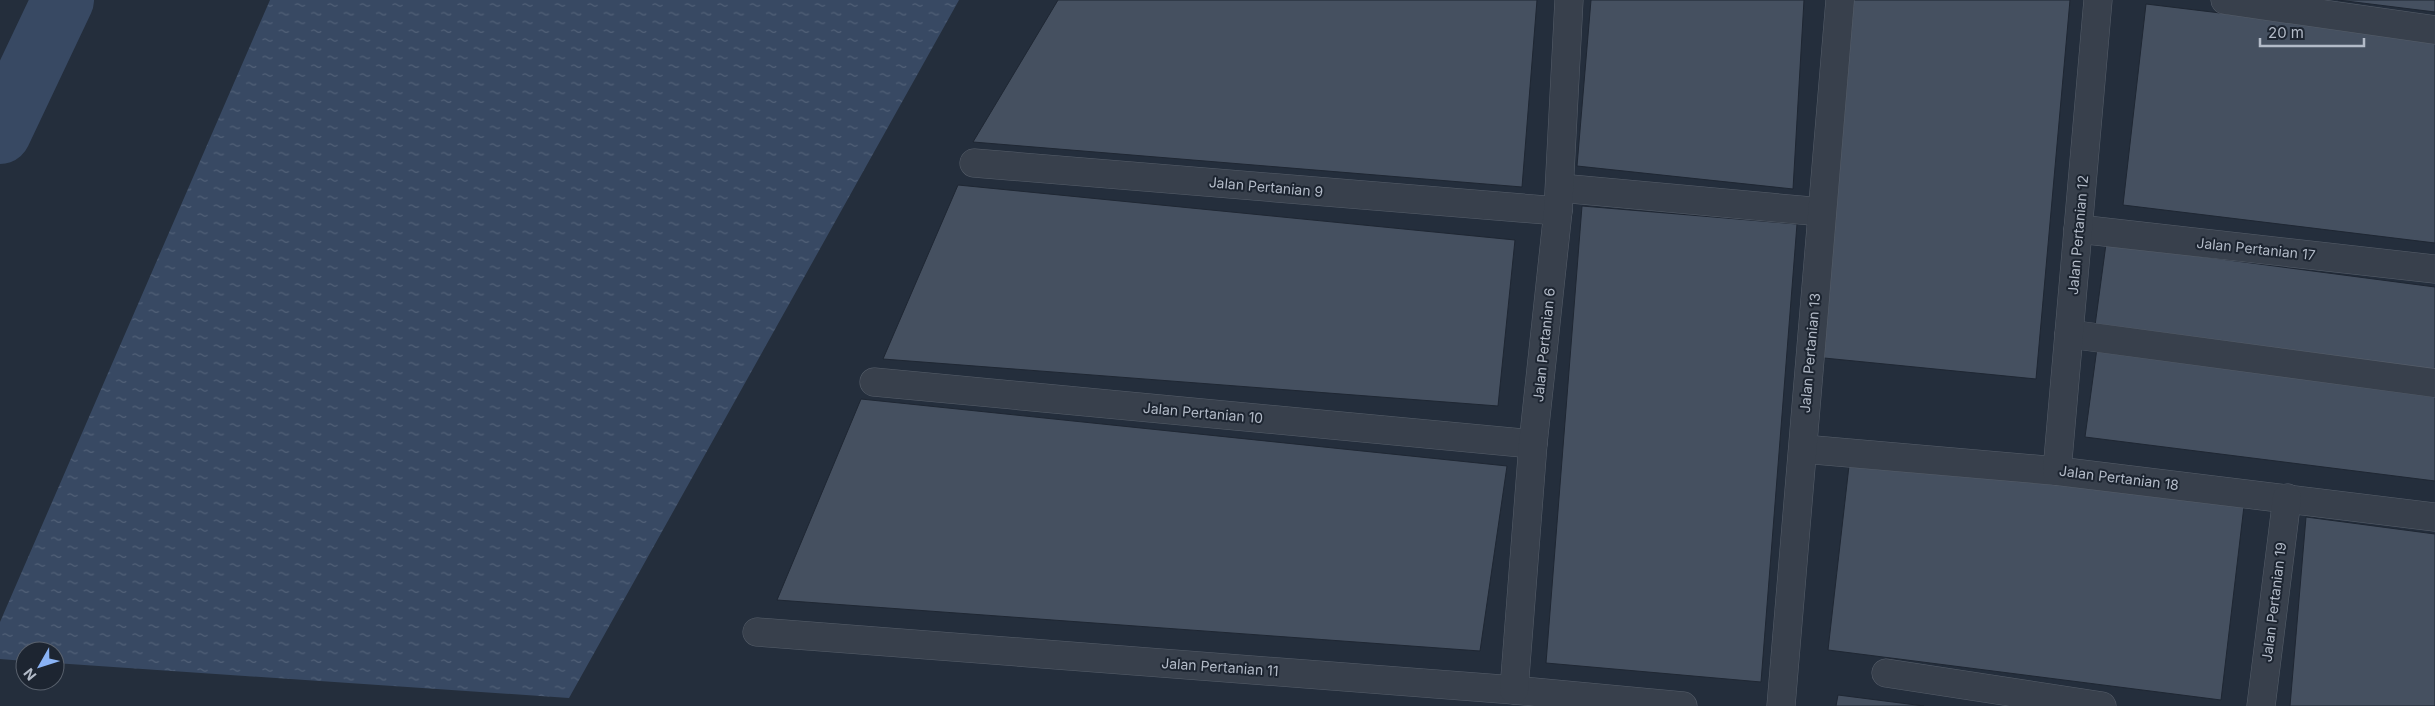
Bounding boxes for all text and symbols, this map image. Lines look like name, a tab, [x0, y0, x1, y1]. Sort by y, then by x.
scale bar	[2260, 15, 2364, 47]
text: 20 m	[2268, 23, 2304, 42]
street label: Jalan Pertanian 9	[1208, 173, 1324, 200]
street label: Jalan Pertanian 12	[2064, 174, 2091, 296]
street label: Jalan Pertanian 17	[2196, 234, 2317, 263]
street label: Jalan Pertanian 6	[1529, 287, 1558, 403]
street label: Jalan Pertanian 13	[1796, 292, 1823, 414]
street label: Jalan Pertanian 10	[1142, 399, 1264, 426]
street label: Jalan Pertanian 18	[2058, 462, 2180, 493]
street label: Jalan Pertanian 19	[2258, 541, 2289, 663]
north arrow	[15, 641, 65, 691]
street label: Jalan Pertanian 11	[1161, 654, 1279, 679]
text: N	[20, 665, 39, 684]

